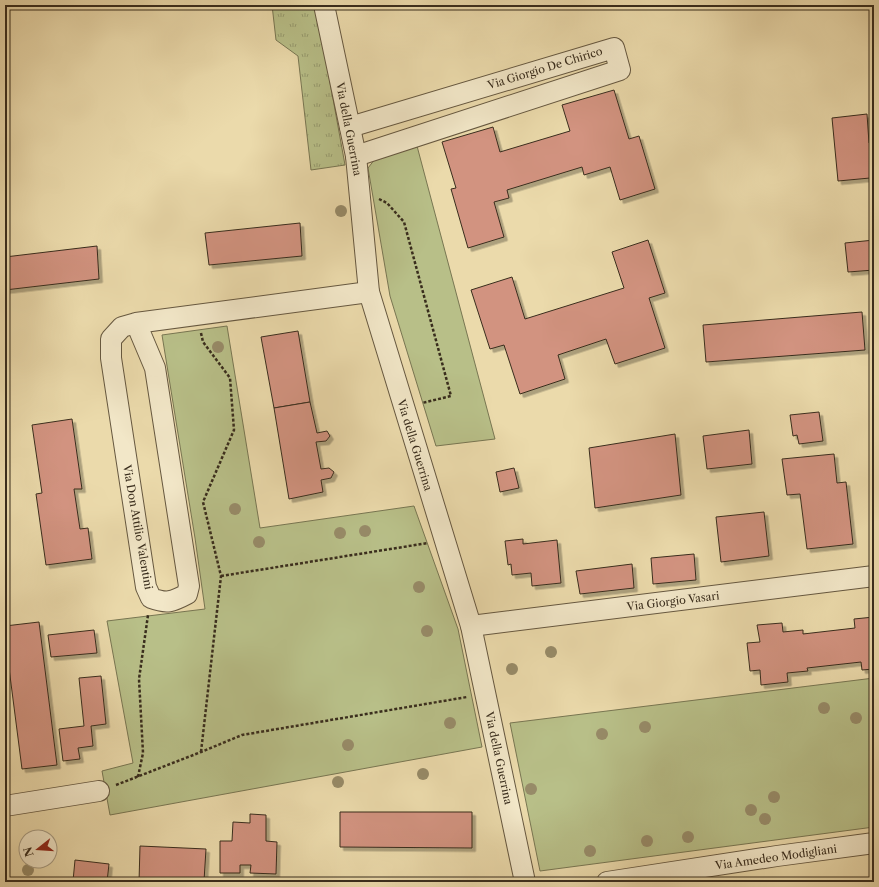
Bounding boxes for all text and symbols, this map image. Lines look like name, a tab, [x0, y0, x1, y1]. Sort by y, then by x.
street label: Via Giorgio De Chirico	[485, 44, 604, 92]
street label: Via della Guerrina	[333, 80, 365, 177]
street label: Via della Guerrina	[394, 397, 436, 493]
street label: Via Don Attilio Valentini	[120, 463, 156, 591]
street label: Via Giorgio Vasari	[625, 588, 721, 614]
street label: Via della Guerrina	[482, 709, 516, 806]
north arrow	[18, 829, 58, 869]
street label: Via Amedeo Modigliani	[713, 841, 838, 873]
text: N	[20, 845, 37, 859]

